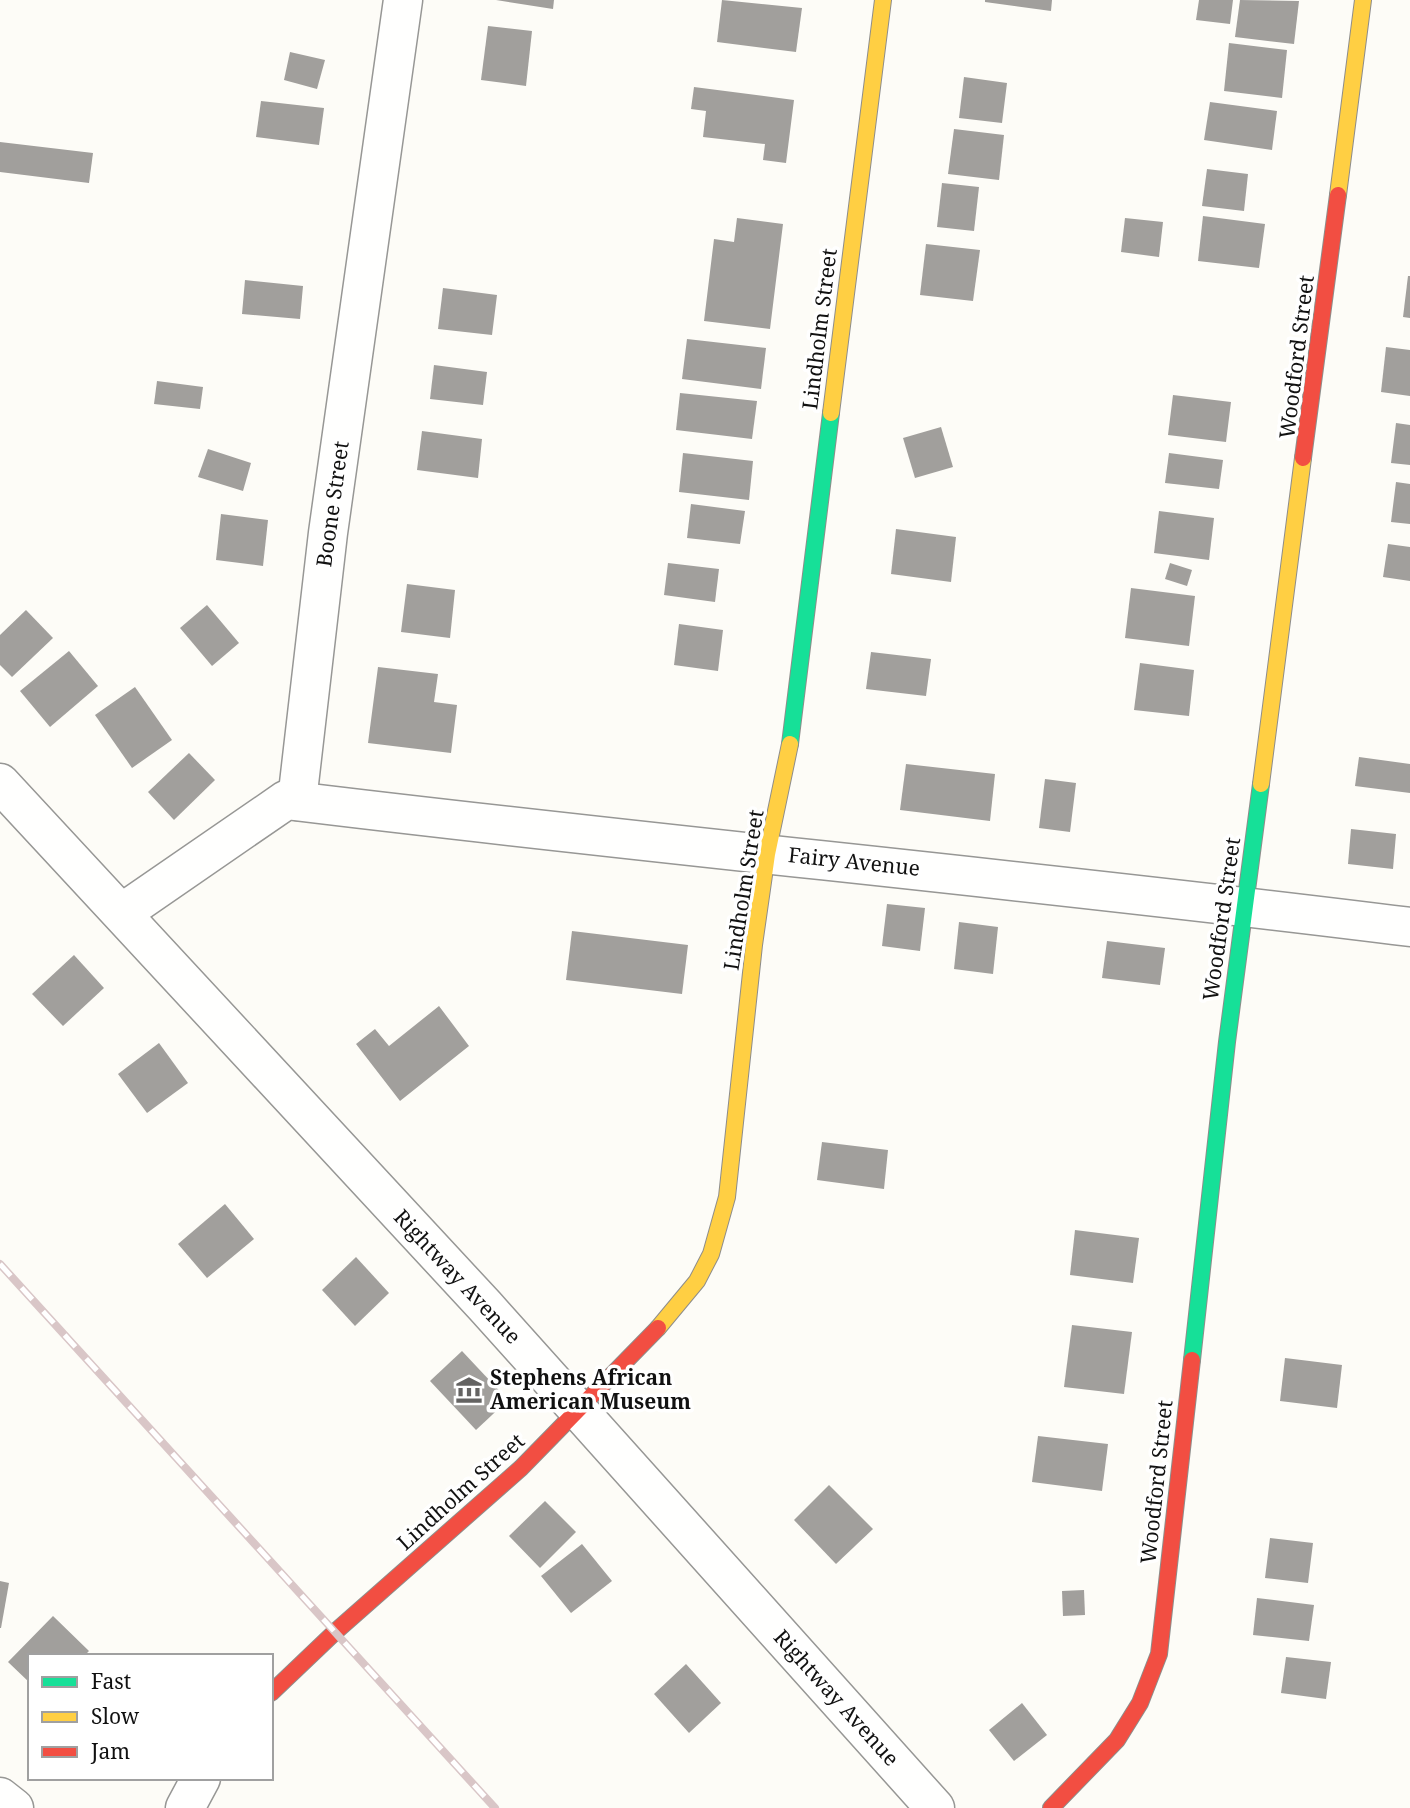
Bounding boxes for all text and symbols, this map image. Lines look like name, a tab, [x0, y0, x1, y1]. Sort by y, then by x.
street label: Lindholm Street	[795, 247, 843, 411]
street label: Woodford Street	[1272, 274, 1320, 440]
street label: Boone Street	[309, 439, 355, 569]
street label: Lindholm Street	[717, 808, 770, 972]
street label: Woodford Street	[1196, 835, 1246, 1002]
street label: Fairy Avenue	[787, 840, 921, 882]
street label: Rightway Avenue	[388, 1203, 527, 1350]
place label: Stephens African American Museum	[490, 1363, 691, 1415]
museum icon: Stephens African American Museum	[454, 1375, 484, 1405]
street label: Woodford Street	[1133, 1399, 1179, 1565]
street label: Lindholm Street	[391, 1427, 530, 1556]
street label: Rightway Avenue	[768, 1623, 905, 1772]
legend	[28, 1654, 273, 1780]
text: Fast	[91, 1667, 131, 1695]
text: Slow	[91, 1702, 140, 1730]
text: Jam	[90, 1737, 130, 1765]

